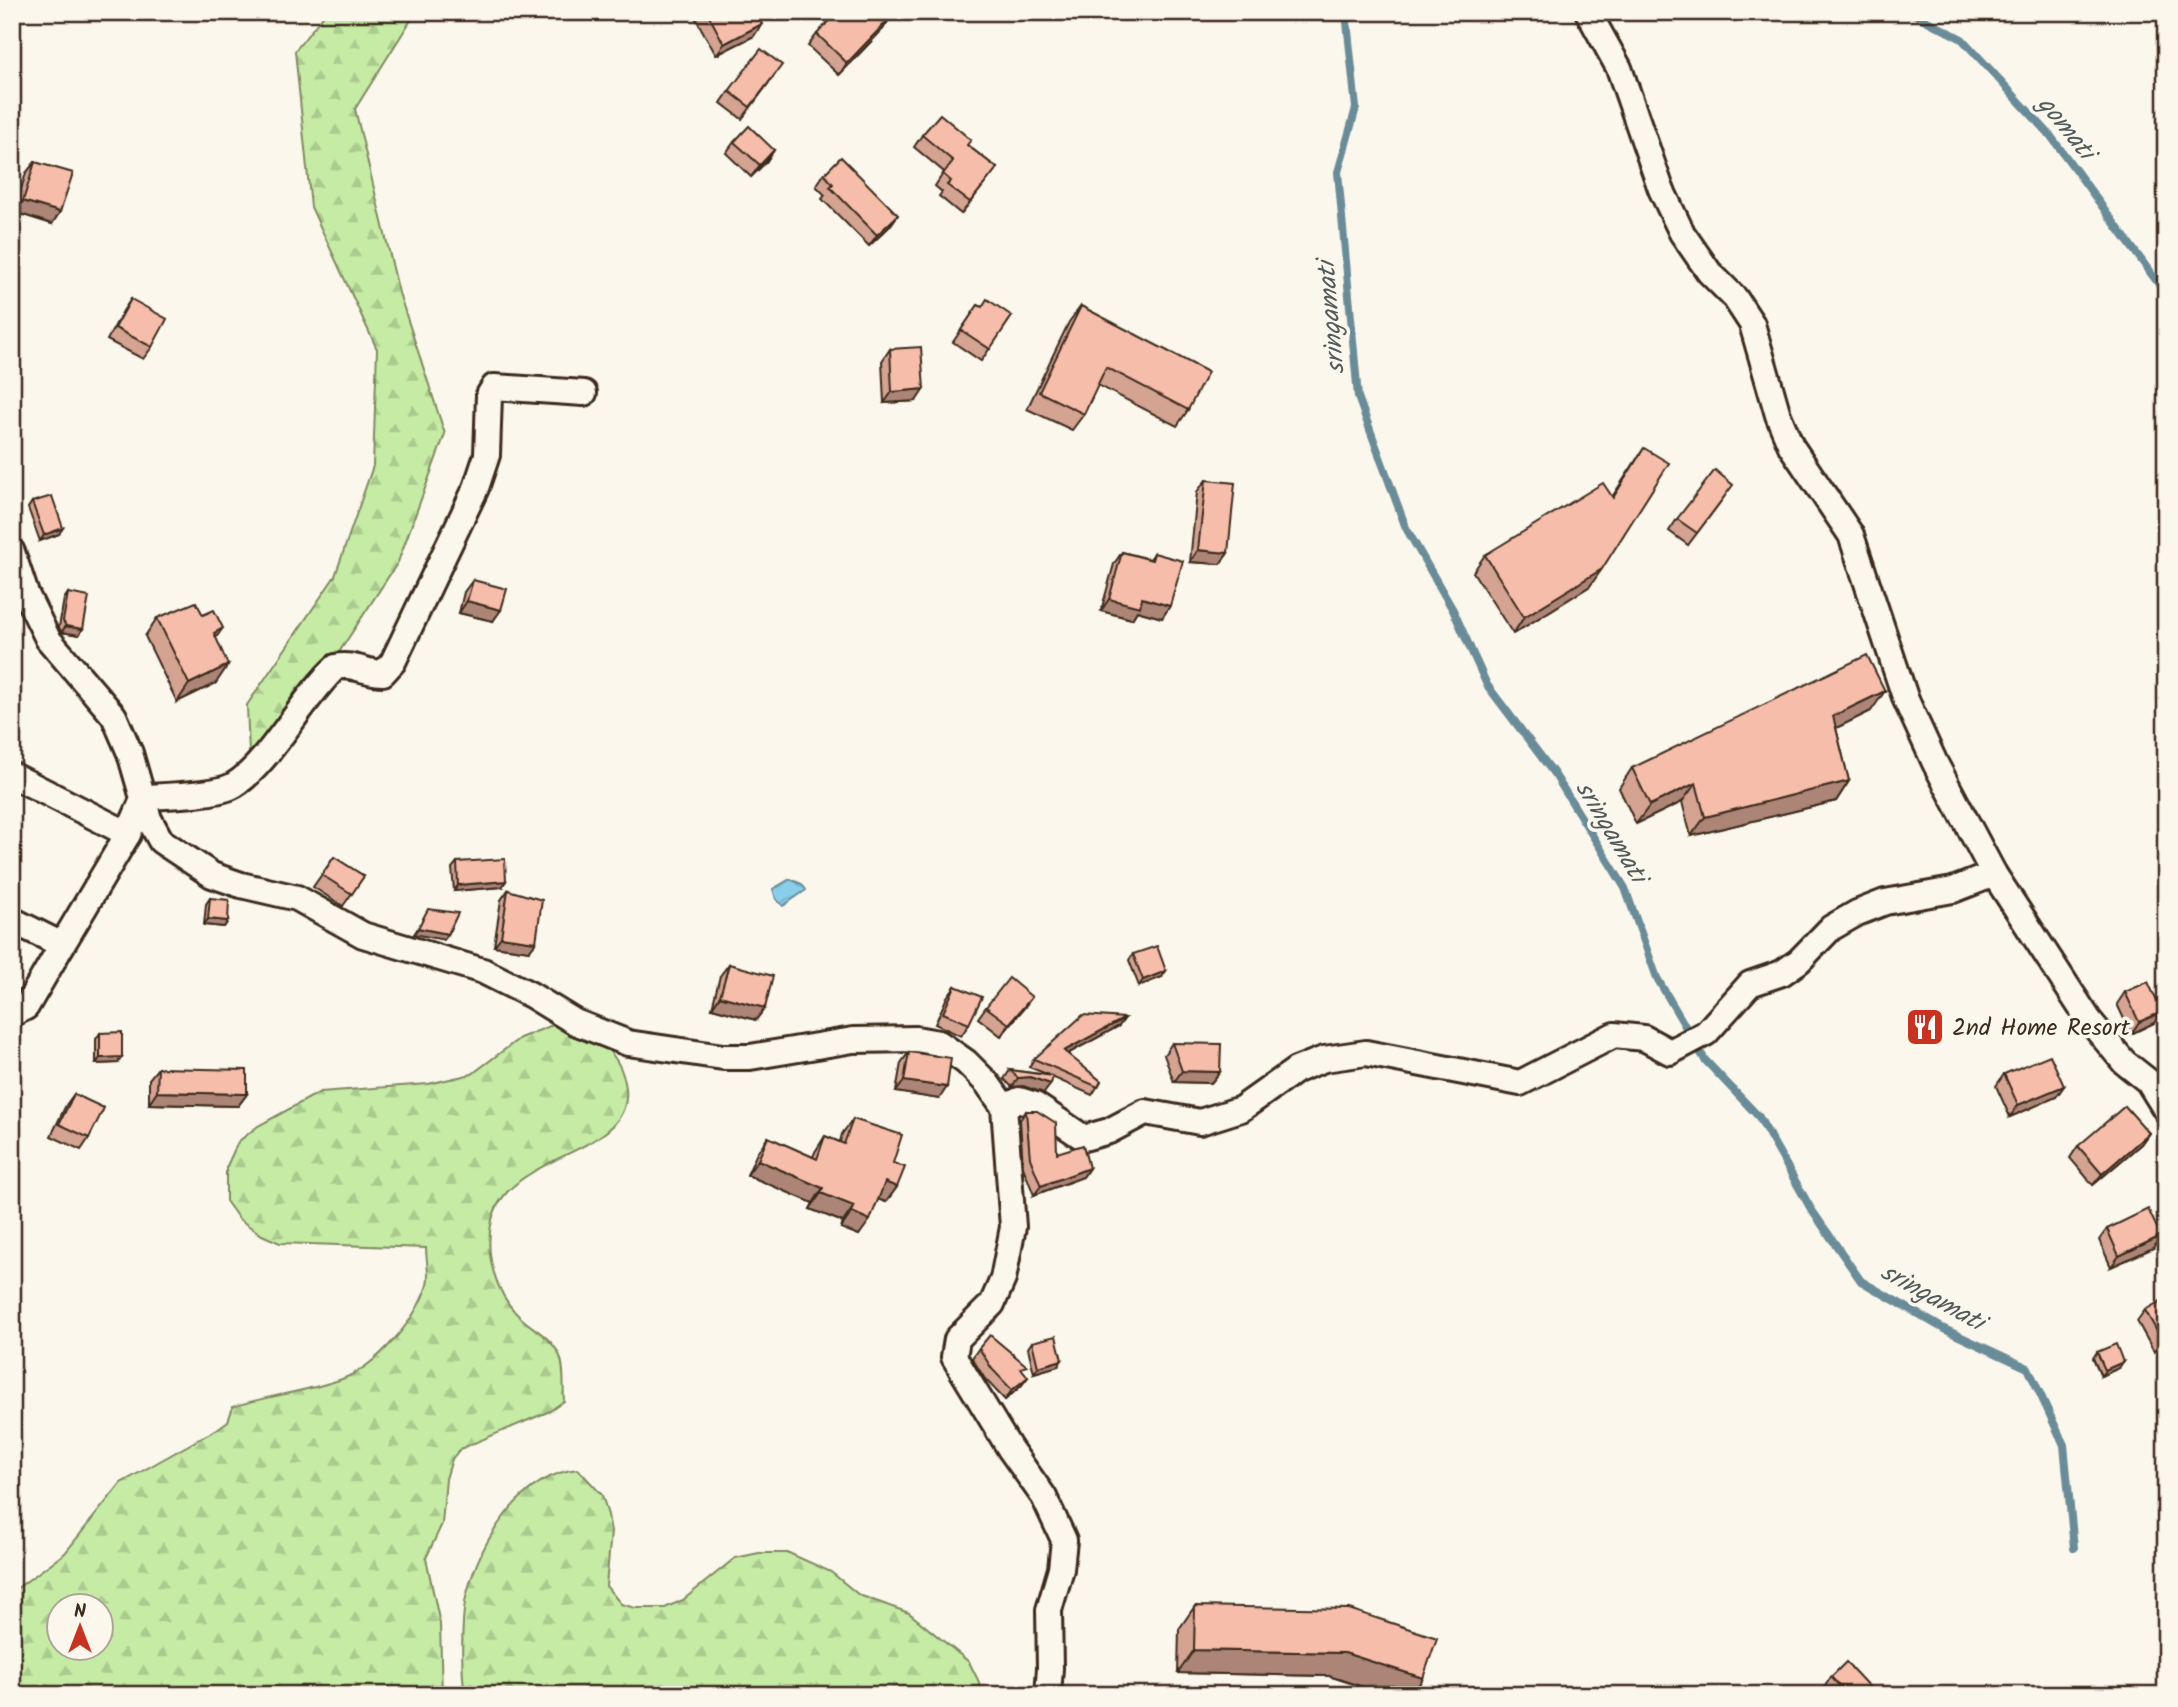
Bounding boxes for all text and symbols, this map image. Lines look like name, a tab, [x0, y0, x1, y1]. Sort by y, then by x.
water label: gomati	[2025, 85, 2108, 174]
water label: sringamati	[1306, 254, 1358, 376]
water label: sringamati	[1563, 773, 1660, 896]
restaurant icon: 2nd Home Resort	[1904, 1006, 1946, 1048]
place label: 2nd Home Resort	[1952, 1009, 2131, 1048]
water label: sringamati	[1872, 1252, 1997, 1346]
north arrow	[46, 1592, 116, 1662]
text: N	[74, 1597, 86, 1627]

